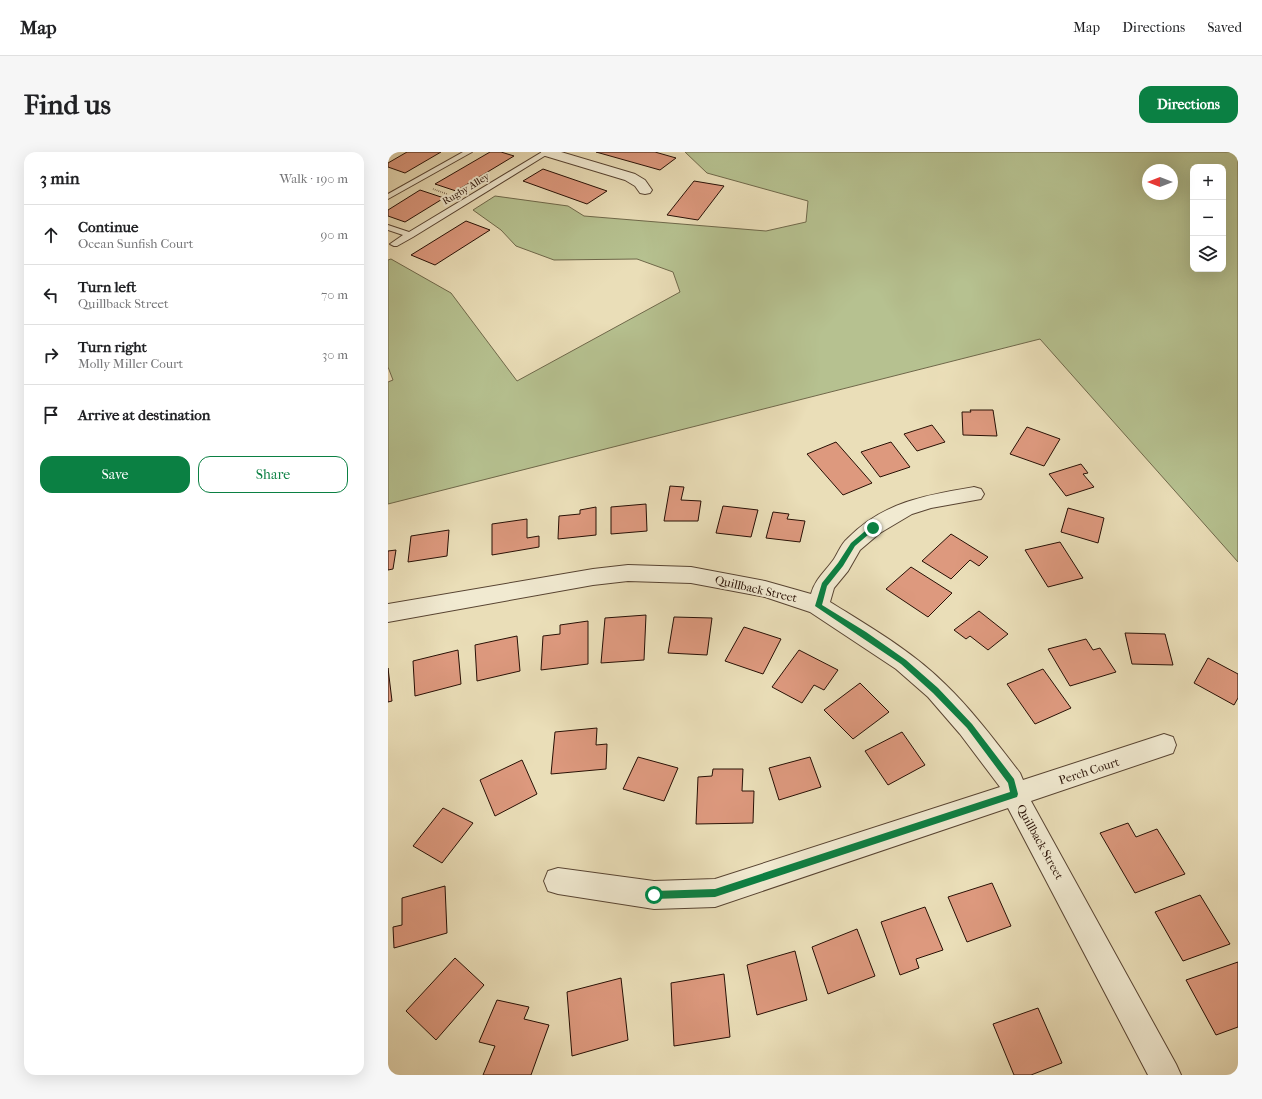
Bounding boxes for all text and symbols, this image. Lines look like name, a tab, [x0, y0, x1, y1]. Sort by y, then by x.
text: Map	[20, 17, 56, 39]
text: Map	[1073, 19, 1100, 36]
text: Directions	[1122, 19, 1185, 36]
text: Saved	[1207, 19, 1242, 36]
button: Directions	[1139, 86, 1238, 123]
text: Find us	[24, 88, 111, 121]
north arrow	[1142, 164, 1178, 200]
map controls	[1190, 164, 1226, 272]
button: +	[1190, 164, 1226, 200]
text: 3 min	[40, 168, 80, 188]
street label: Rugby Alley	[440, 170, 492, 208]
text: Walk · 190 m	[279, 171, 348, 186]
button: −	[1190, 200, 1226, 236]
text: Continue	[78, 218, 138, 236]
icon: ahead	[40, 224, 62, 246]
text: 90 m	[320, 227, 348, 242]
text: Ocean Sunfish Court	[78, 236, 193, 251]
button: layers	[1190, 236, 1226, 272]
text: Turn left	[78, 278, 136, 296]
icon: left	[40, 284, 62, 306]
text: 70 m	[321, 287, 348, 302]
text: Quillback Street	[78, 296, 169, 311]
text: Turn right	[78, 338, 147, 356]
icon: right	[40, 344, 62, 366]
text: 30 m	[322, 347, 348, 362]
text: Molly Miller Court	[78, 356, 183, 371]
icon: arrive	[40, 404, 62, 426]
text: Arrive at destination	[78, 406, 210, 424]
button: Save	[40, 456, 190, 493]
button: Share	[198, 456, 348, 493]
route end	[864, 519, 882, 537]
street label: Quillback Street	[714, 573, 799, 605]
street label: Perch Court	[1057, 754, 1122, 787]
street label: Quillback Street	[1014, 802, 1067, 883]
route start	[645, 886, 663, 904]

